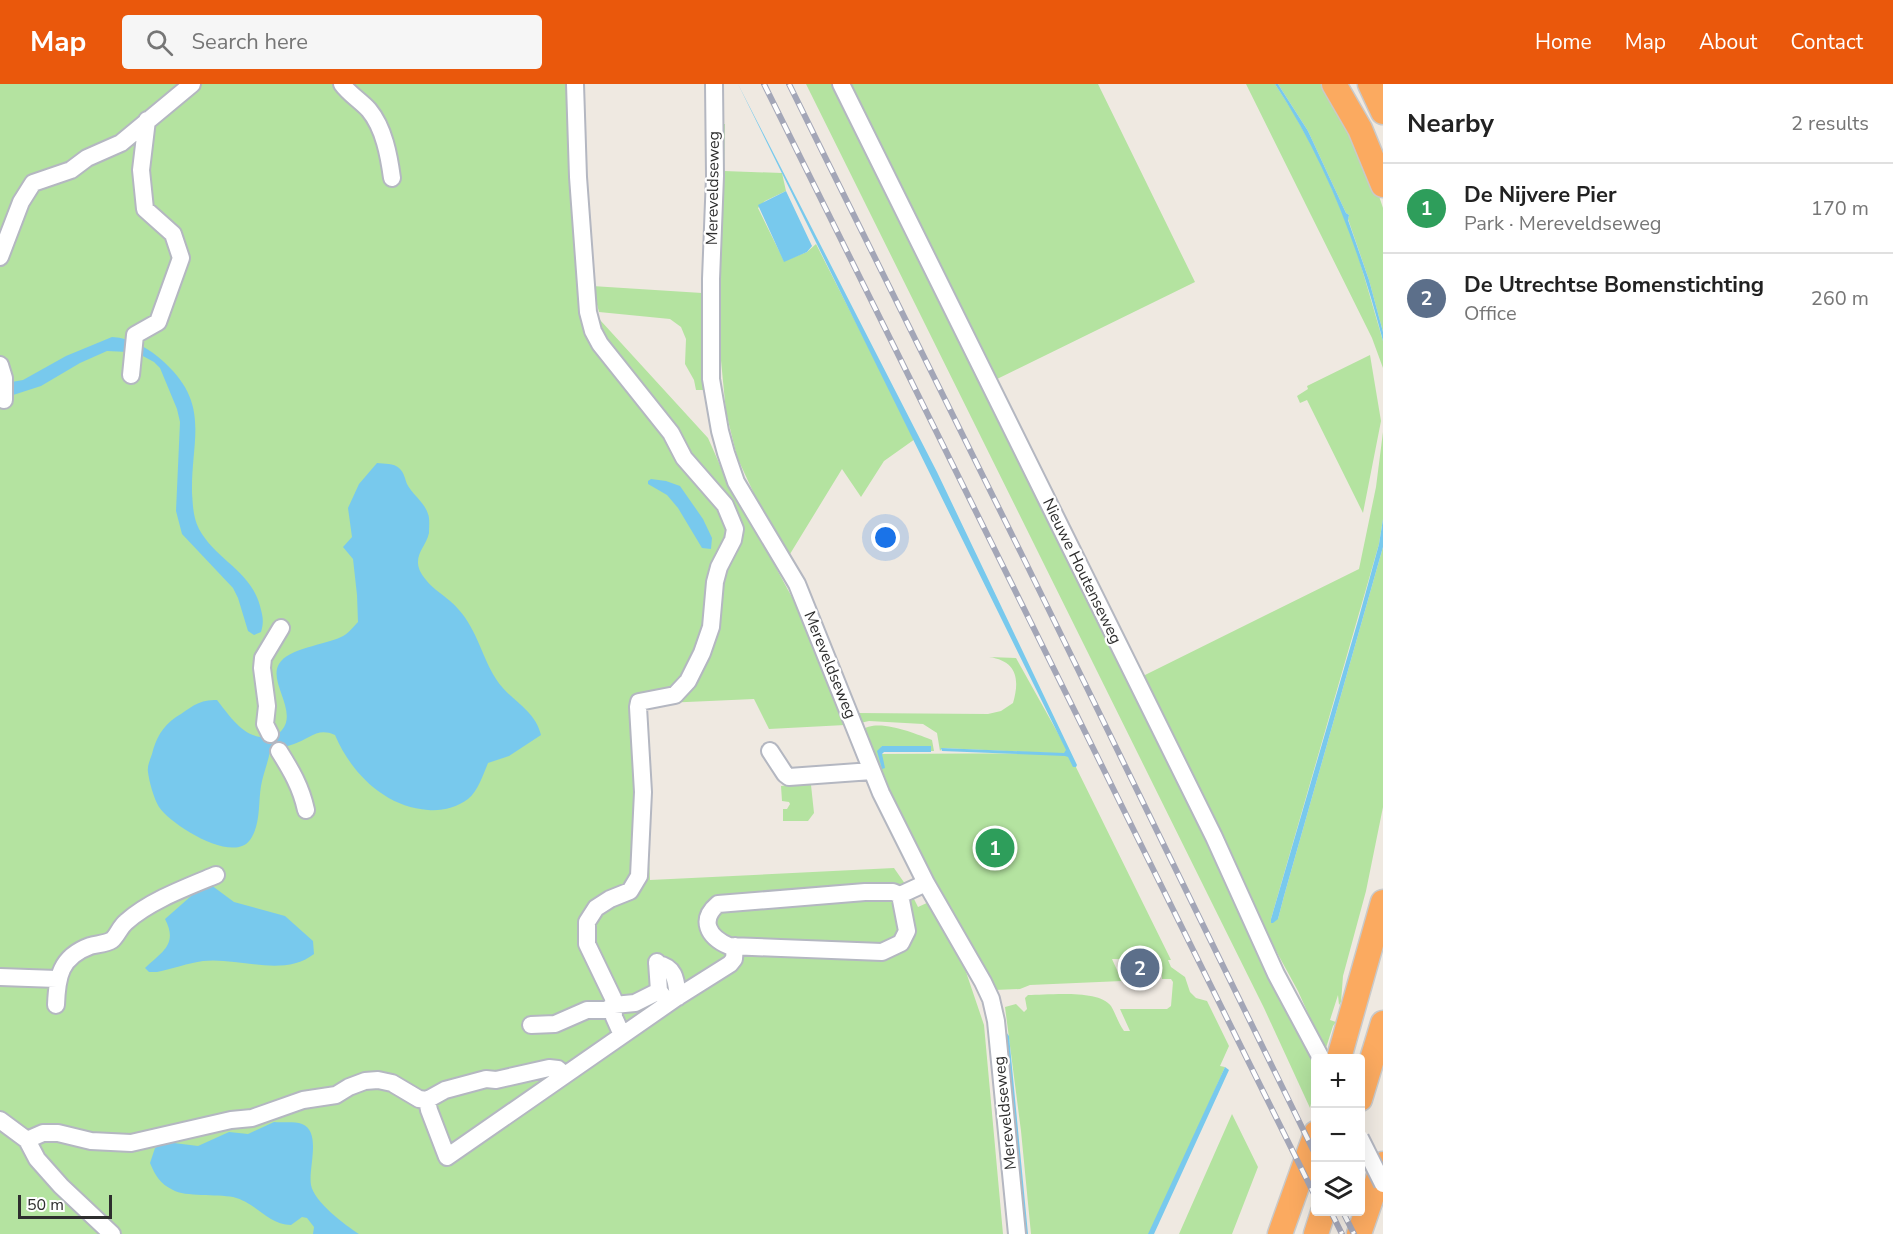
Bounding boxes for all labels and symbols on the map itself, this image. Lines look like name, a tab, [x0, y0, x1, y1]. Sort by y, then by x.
street label: Mereveldseweg	[701, 131, 725, 245]
street label: Nieuwe Houtenseweg	[1037, 494, 1127, 648]
your location	[871, 523, 900, 552]
street label: Mereveldseweg	[798, 608, 862, 722]
pin: 1	[976, 826, 1014, 870]
pin: 2	[1120, 946, 1160, 990]
street label: Mereveldseweg	[988, 1055, 1022, 1171]
scale bar	[18, 1192, 112, 1220]

